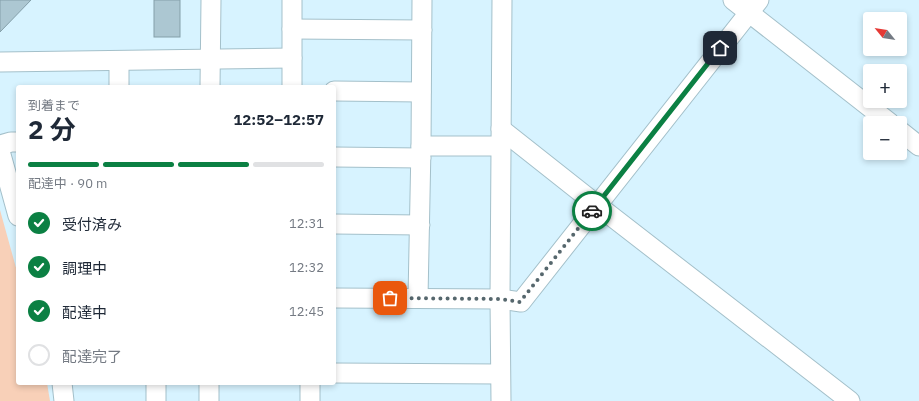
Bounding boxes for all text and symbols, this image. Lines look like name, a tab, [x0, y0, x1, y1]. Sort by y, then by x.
north arrow	[863, 12, 907, 56]
map controls	[863, 12, 907, 160]
pin	[703, 31, 737, 65]
icon: home	[709, 37, 731, 59]
button: +	[863, 64, 907, 108]
text: 到着まで	[28, 97, 80, 114]
text: 12:52–12:57	[233, 110, 324, 129]
text: 2 分	[28, 112, 76, 146]
button: −	[863, 116, 907, 160]
text: 配達中 · 90 m	[28, 175, 107, 192]
courier	[572, 191, 612, 231]
icon: car	[581, 200, 603, 222]
icon: check	[28, 212, 50, 234]
text: 受付済み	[62, 215, 122, 234]
text: 12:31	[289, 215, 324, 232]
icon: check	[28, 256, 50, 278]
text: 調理中	[62, 259, 107, 278]
text: 12:32	[289, 259, 324, 276]
pin	[373, 281, 407, 315]
icon: bag	[379, 287, 401, 309]
icon: check	[28, 300, 50, 322]
text: 配達中	[62, 303, 107, 322]
text: 12:45	[289, 303, 324, 320]
text: 配達完了	[62, 347, 122, 366]

